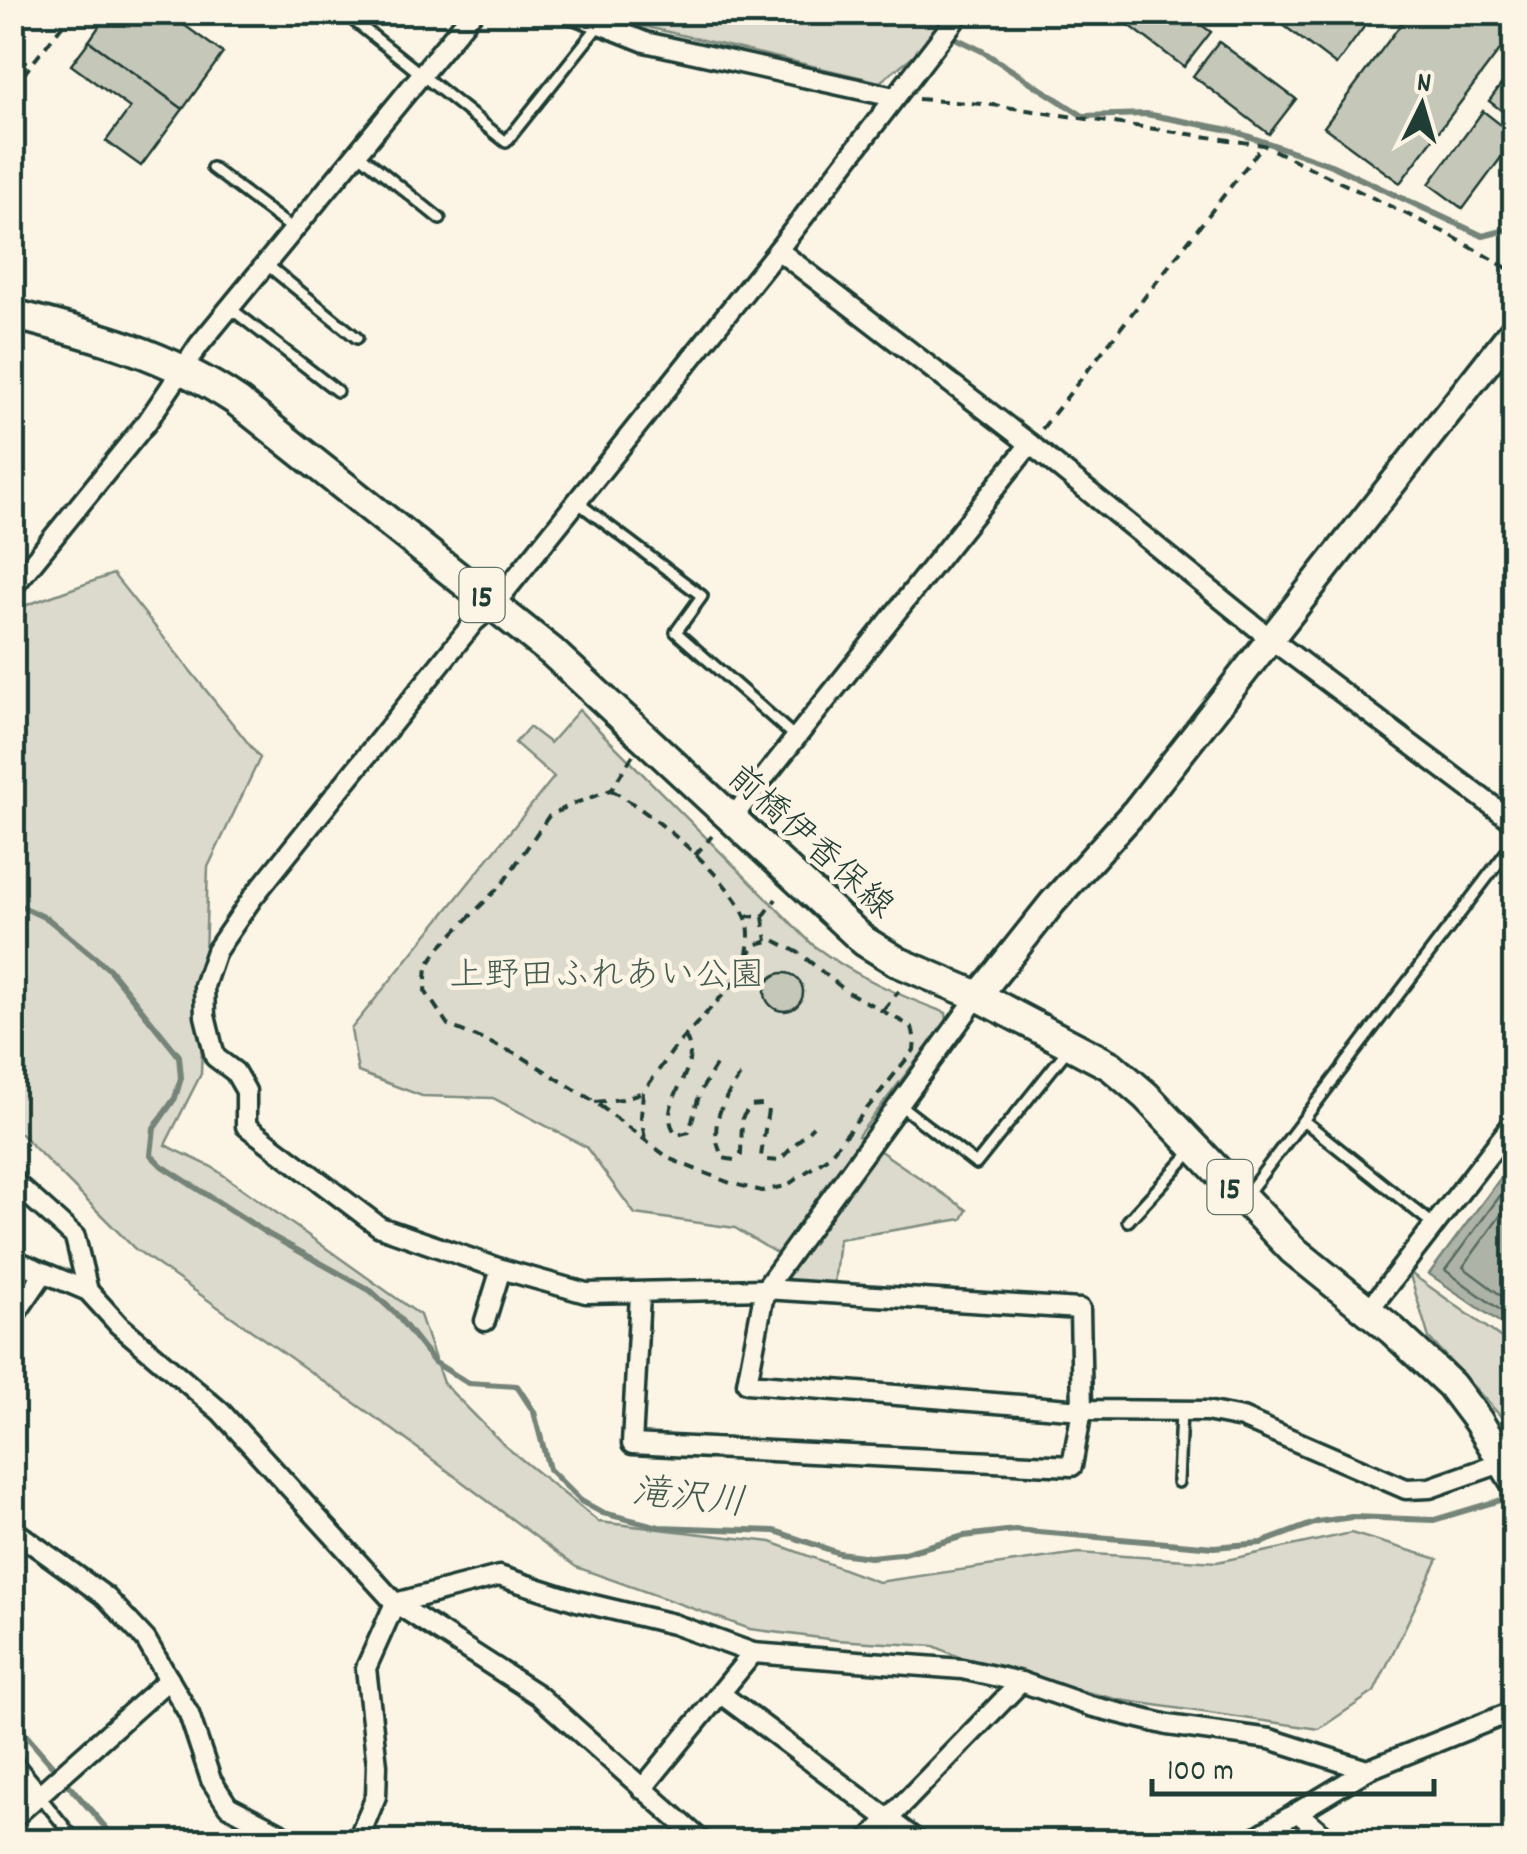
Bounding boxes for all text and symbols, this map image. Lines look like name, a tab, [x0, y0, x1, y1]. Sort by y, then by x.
north arrow	[1372, 55, 1472, 155]
text: N	[1415, 65, 1432, 106]
road number: 15	[460, 568, 504, 622]
street label: 前橋伊香保線	[714, 755, 903, 933]
park label: 上野田ふれあい公園	[449, 953, 765, 1003]
road number: 15	[1208, 1160, 1252, 1214]
water label: 滝沢川	[629, 1467, 748, 1534]
scale bar	[1152, 1734, 1434, 1796]
text: 100 m	[1167, 1752, 1234, 1795]

